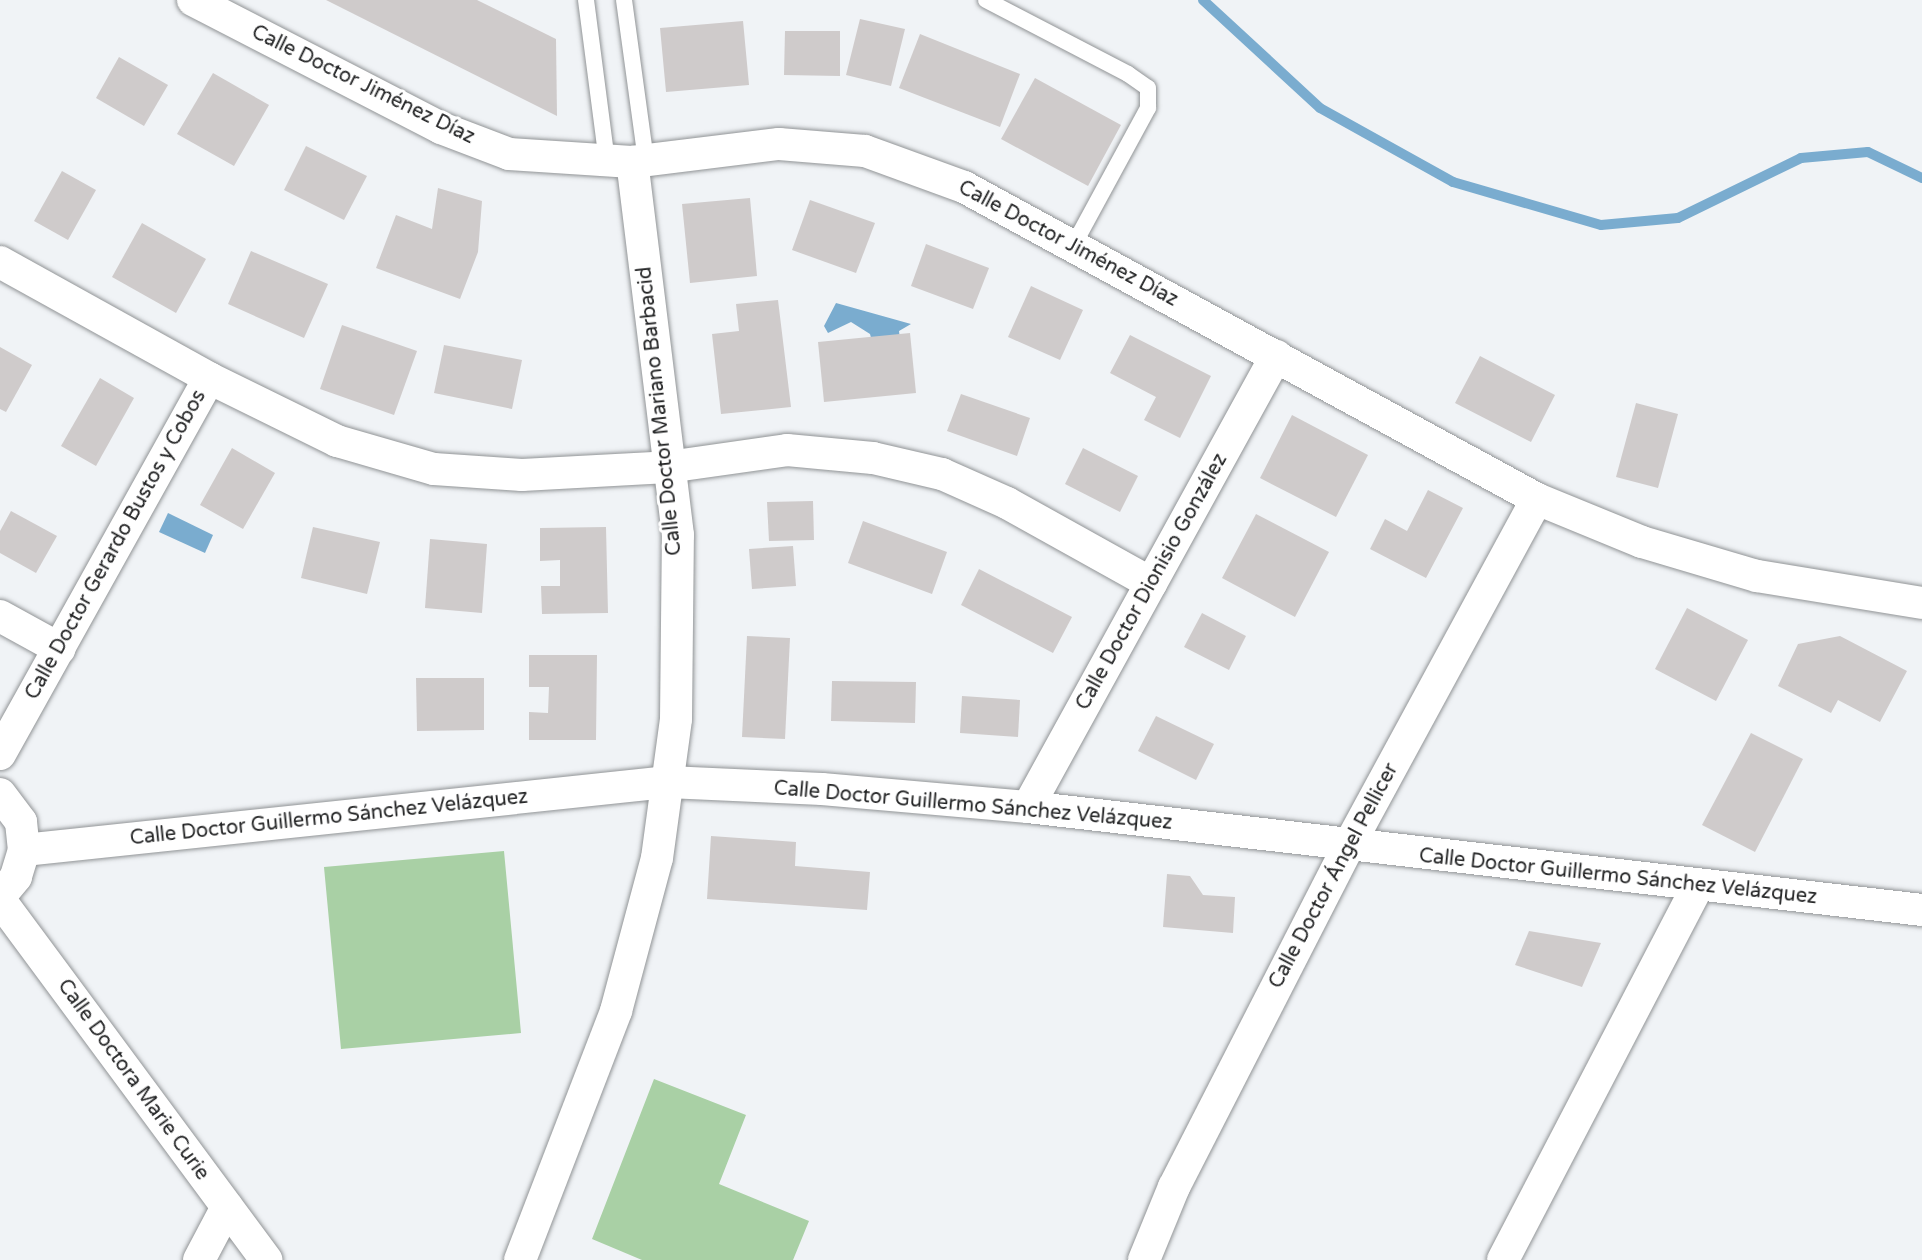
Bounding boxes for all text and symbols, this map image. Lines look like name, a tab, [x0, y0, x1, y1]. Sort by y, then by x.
street label: Calle Doctor Jiménez Díaz	[248, 20, 478, 150]
street label: Calle Doctor Jiménez Díaz	[954, 176, 1182, 312]
street label: Calle Doctor Mariano Barbacid	[633, 265, 687, 557]
street label: Calle Doctor Gerardo Bustos y Cobos	[21, 386, 211, 704]
street label: Calle Doctor Dionisio González	[1071, 450, 1233, 714]
street label: Calle Doctor Ángel Pellicer	[1264, 759, 1404, 993]
street label: Calle Doctor Guillermo Sánchez Velázquez	[773, 777, 1173, 835]
street label: Calle Doctor Guillermo Sánchez Velázquez	[129, 785, 529, 851]
street label: Calle Doctor Guillermo Sánchez Velázquez	[1418, 844, 1818, 910]
street label: Calle Doctora Marie Curie	[52, 975, 214, 1185]

